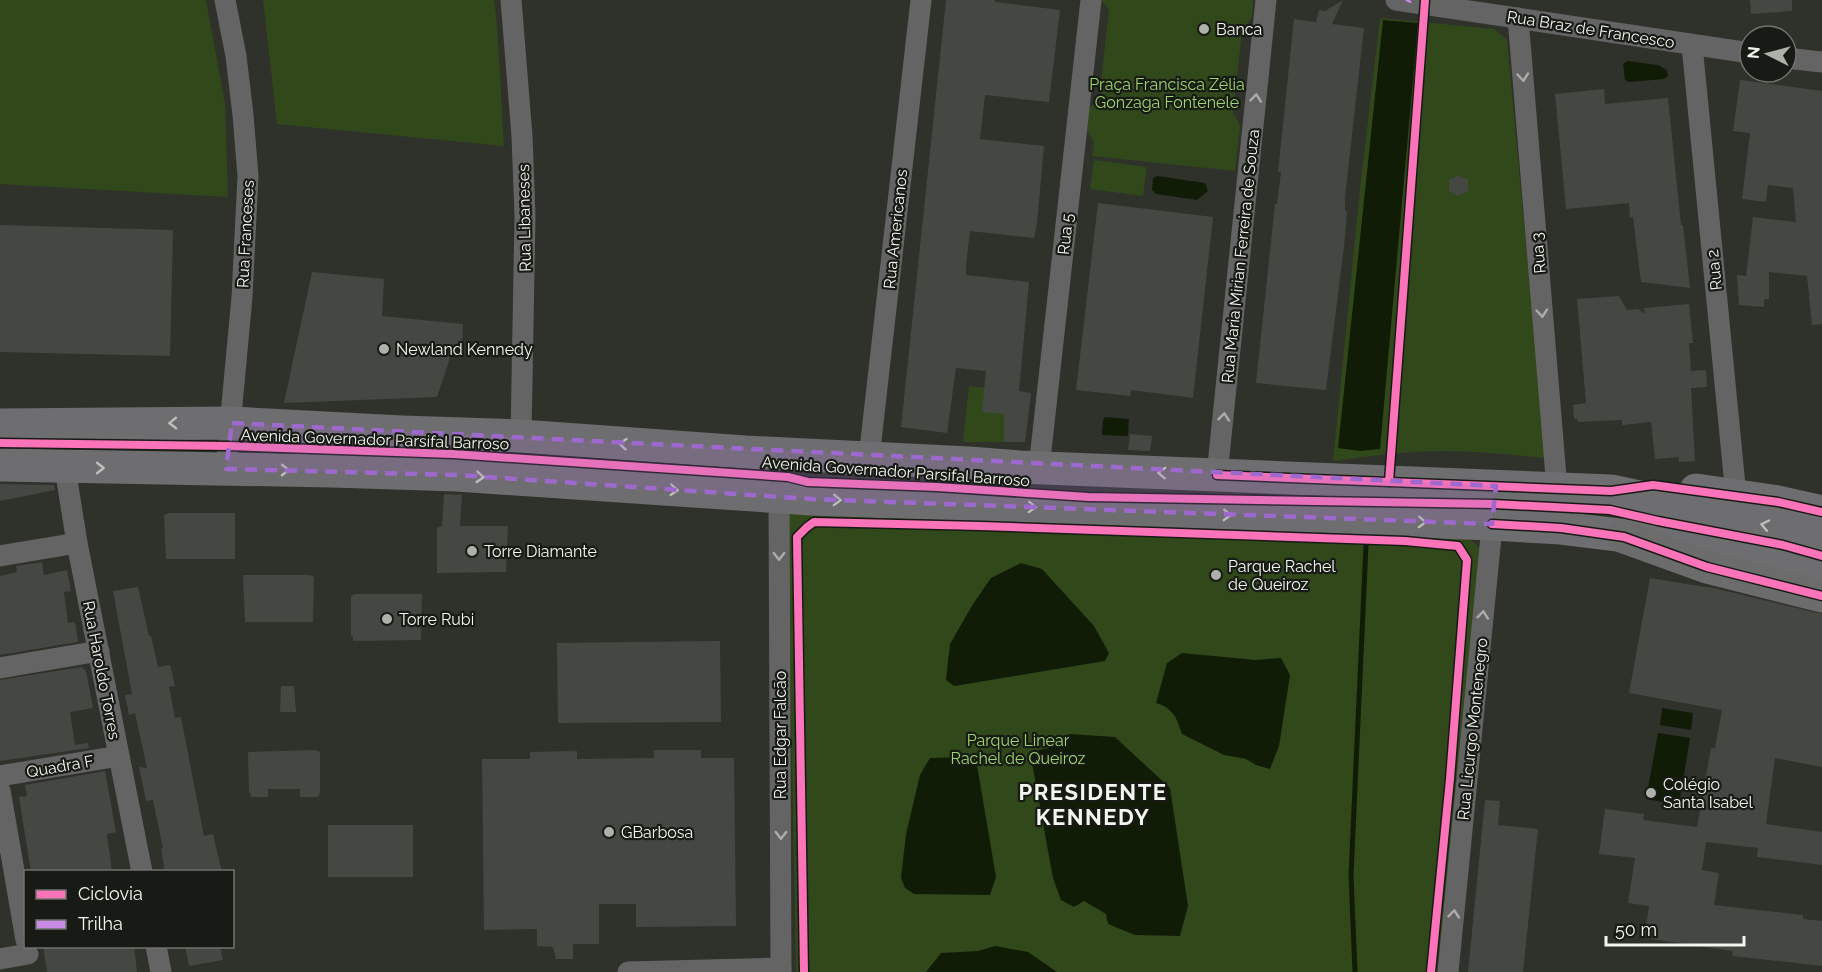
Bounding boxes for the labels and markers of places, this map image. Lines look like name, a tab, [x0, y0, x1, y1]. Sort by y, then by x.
place label: Banca	[1216, 20, 1262, 39]
marker: Banca	[1197, 22, 1211, 36]
place label: Newland Kennedy	[396, 340, 533, 359]
marker: Newland Kennedy	[377, 342, 391, 356]
place label: Torre Diamante	[484, 542, 597, 561]
marker: Torre Diamante	[465, 544, 479, 558]
place label: Parque Rachel de Queiroz	[1228, 557, 1336, 594]
marker: Parque Rachel de Queiroz	[1209, 568, 1223, 582]
place label: Torre Rubi	[399, 610, 474, 629]
marker: Torre Rubi	[380, 612, 394, 626]
place label: Colégio Santa Isabel	[1663, 775, 1753, 812]
marker: Colégio Santa Isabel	[1644, 786, 1658, 800]
place label: GBarbosa	[621, 823, 693, 842]
marker: GBarbosa	[602, 825, 616, 839]

